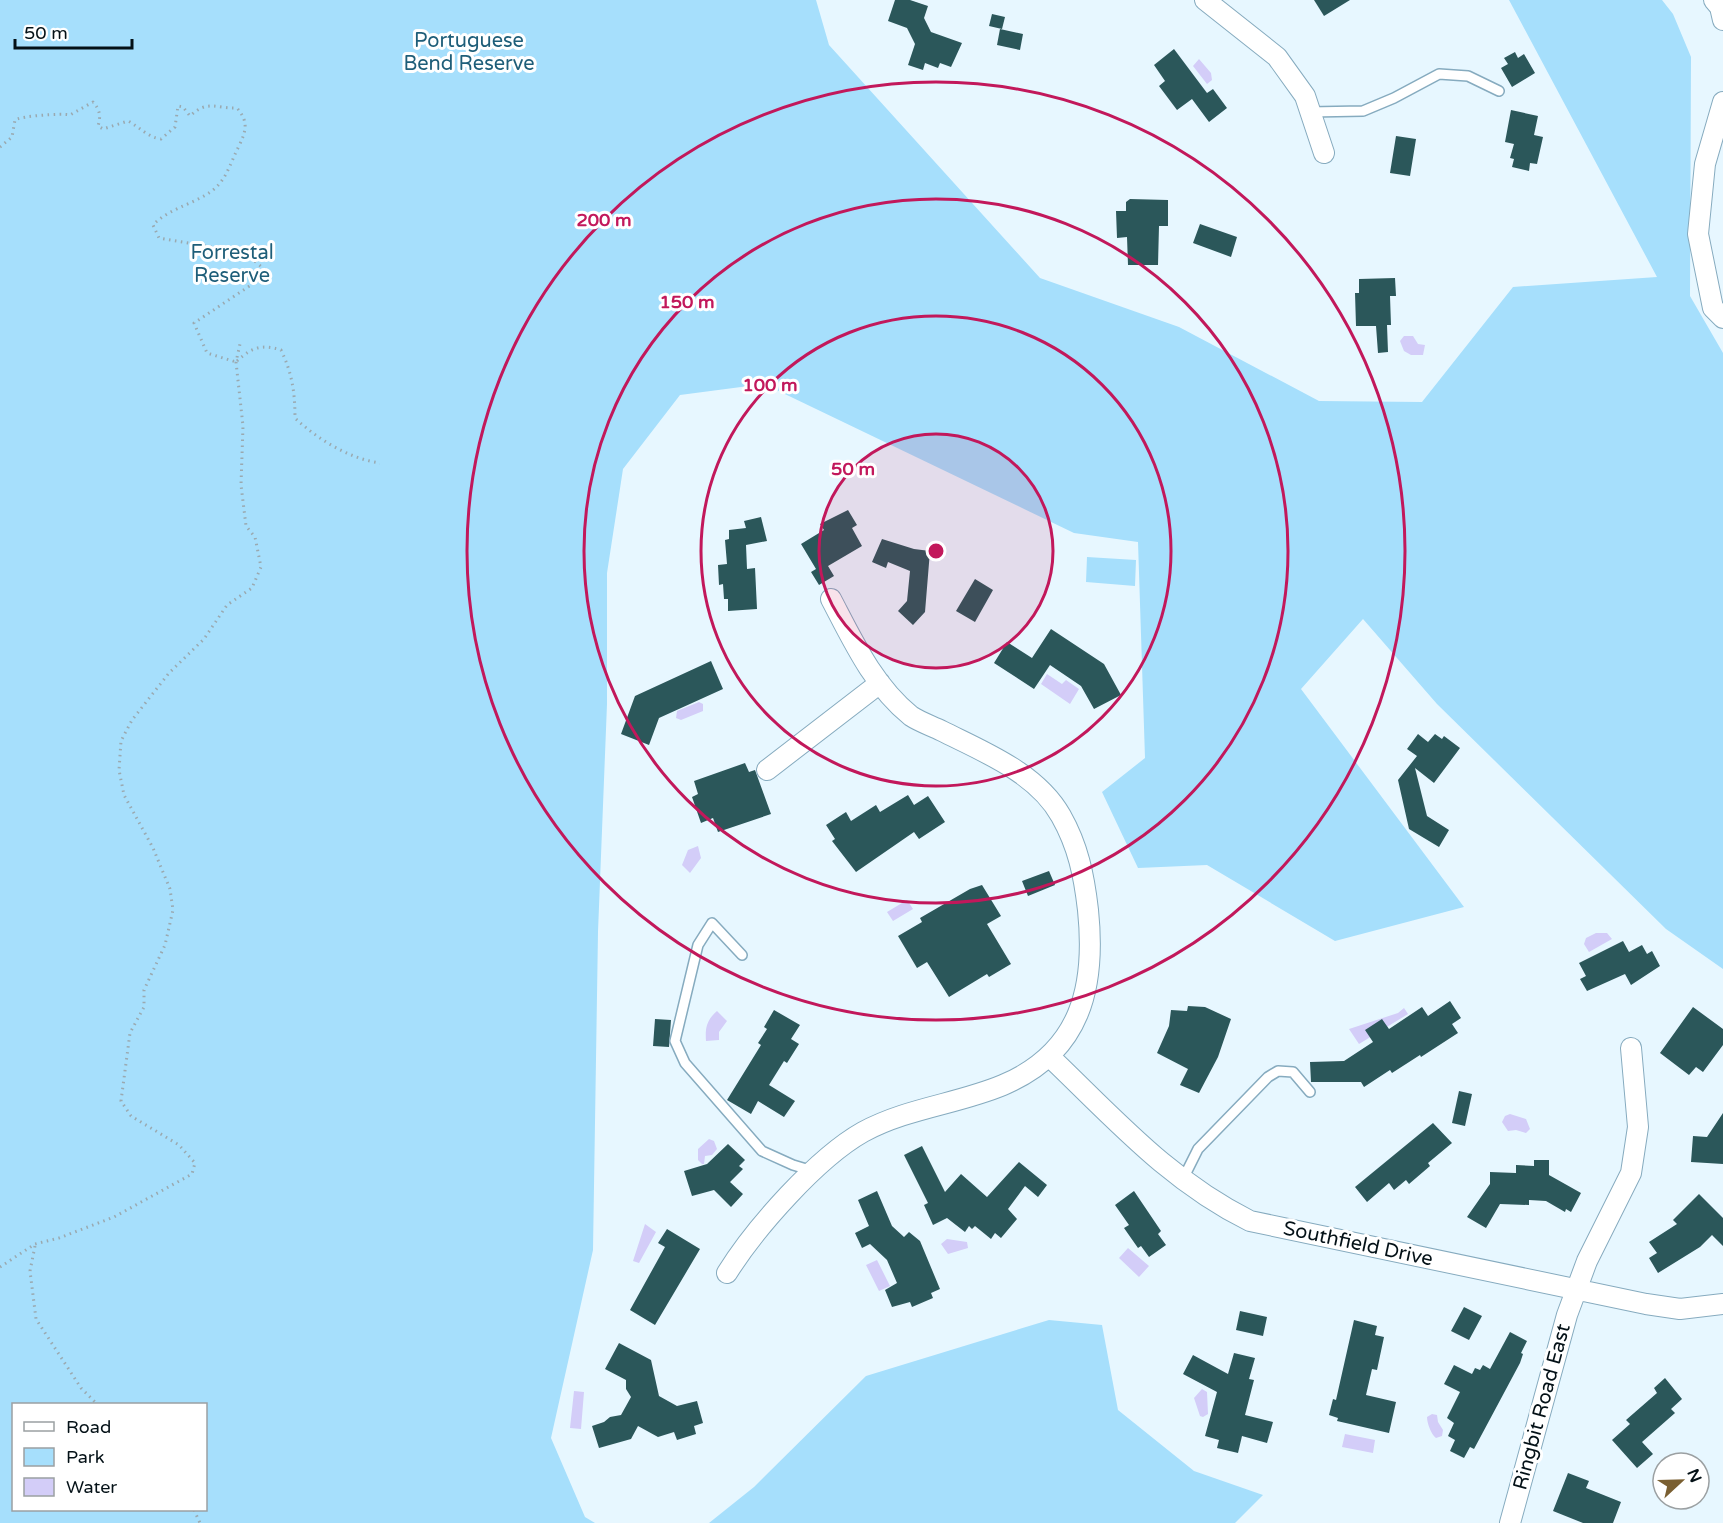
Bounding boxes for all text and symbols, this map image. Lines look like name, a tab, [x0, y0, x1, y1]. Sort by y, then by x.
scale bar	[15, 12, 132, 50]
text: 50 m	[24, 22, 68, 44]
park label: Portuguese Bend Reserve	[404, 29, 535, 76]
text: 200 m	[576, 209, 632, 231]
park label: Forrestal Reserve	[190, 241, 274, 288]
text: 150 m	[659, 291, 715, 313]
text: 100 m	[742, 374, 798, 396]
text: 50 m	[831, 458, 875, 480]
centre of rings	[926, 541, 946, 561]
street label: Southfield Drive	[1281, 1216, 1435, 1272]
street label: Ringbit Road East	[1508, 1321, 1576, 1493]
legend	[12, 1403, 207, 1511]
text: Road	[66, 1416, 111, 1438]
text: Park	[66, 1446, 105, 1468]
north arrow	[1651, 1451, 1711, 1511]
text: N	[1682, 1466, 1706, 1485]
text: Water	[66, 1476, 117, 1498]

